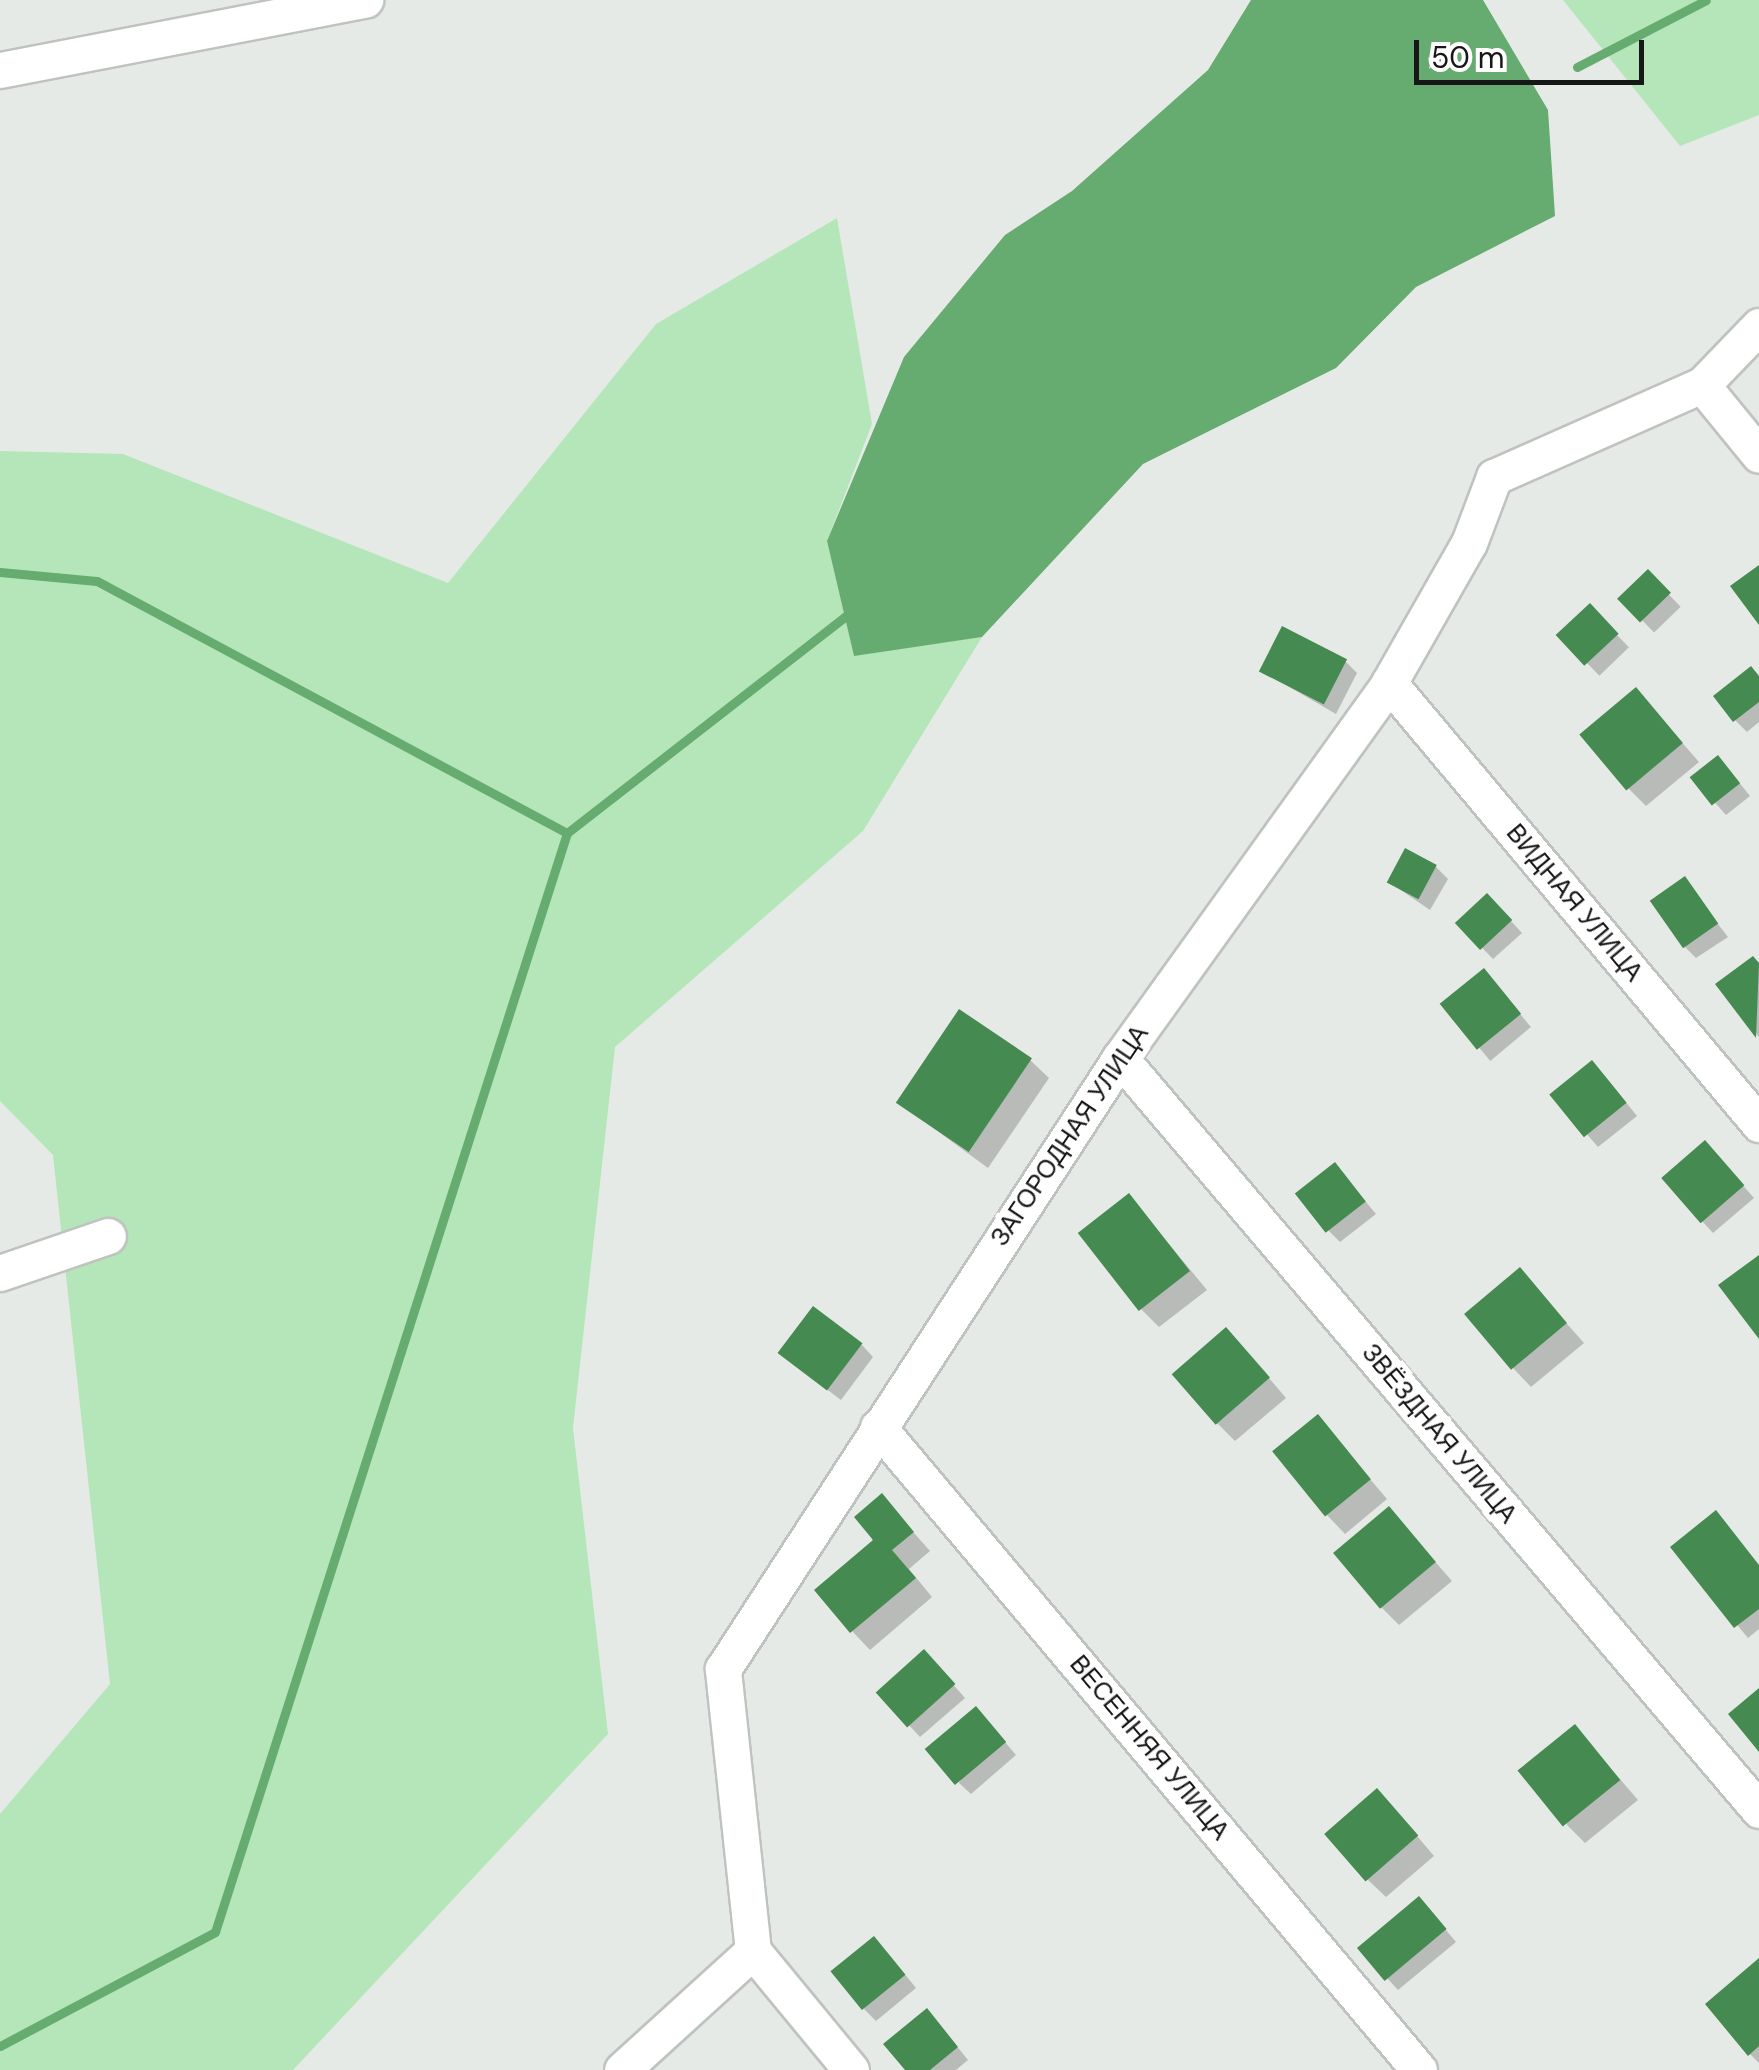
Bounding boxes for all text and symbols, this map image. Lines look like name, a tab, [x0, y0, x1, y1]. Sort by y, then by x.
scale bar	[1419, 20, 1649, 82]
text: 50 m	[1431, 38, 1505, 77]
street label: ВИДНАЯ УЛИЦА	[1500, 818, 1648, 988]
street label: ЗАГОРОДНАЯ УЛИЦА	[985, 1020, 1155, 1252]
street label: ЗВЁЗДНАЯ УЛИЦА	[1355, 1338, 1523, 1530]
street label: ВЕСЕННЯЯ УЛИЦА	[1063, 1650, 1235, 1846]

